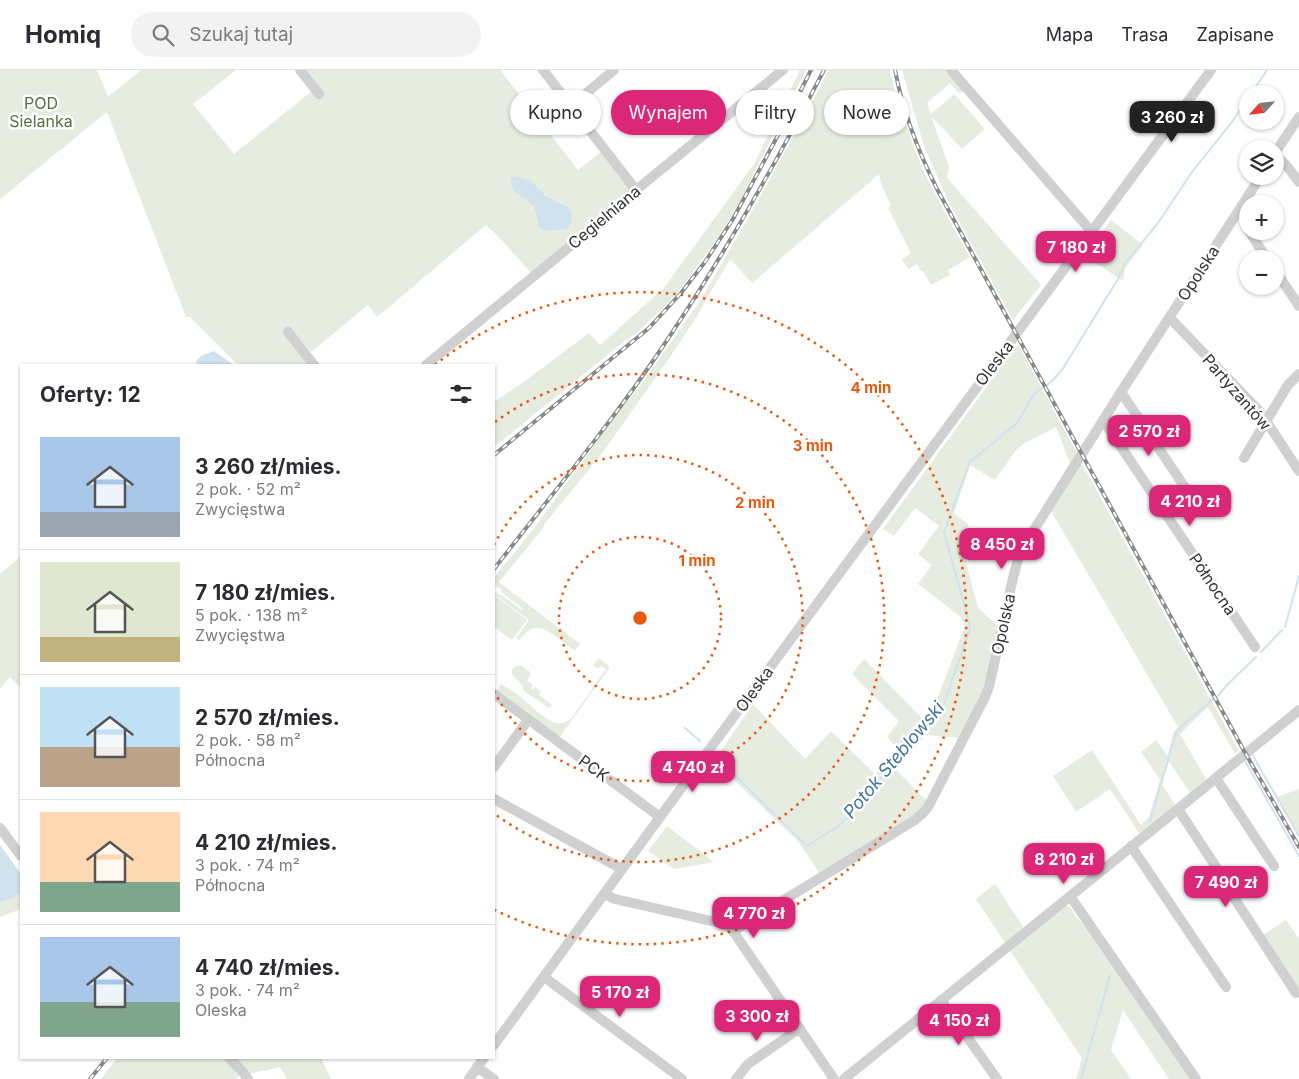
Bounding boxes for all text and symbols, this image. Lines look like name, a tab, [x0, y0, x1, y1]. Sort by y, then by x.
search box	[131, 12, 481, 57]
text: Homiq	[25, 20, 101, 49]
icon: search	[149, 21, 177, 49]
text: Szukaj tutaj	[189, 23, 293, 46]
text: Mapa	[1046, 24, 1093, 45]
text: Trasa	[1121, 24, 1168, 45]
text: Zapisane	[1196, 24, 1274, 45]
north arrow	[1239, 85, 1284, 130]
map controls	[1239, 85, 1284, 295]
chip: Kupno	[510, 90, 601, 135]
chip: Wynajem	[611, 90, 726, 135]
chip: Filtry	[736, 90, 814, 135]
chip: Nowe	[824, 90, 909, 135]
park label: POD Sielanka	[9, 93, 73, 131]
pin: 3 260 zł	[1120, 100, 1224, 143]
text: 3 260 zł	[1141, 107, 1203, 127]
button: layers	[1239, 140, 1284, 185]
street label: Cegielniana	[564, 181, 644, 253]
button: +	[1239, 195, 1284, 240]
pin: 7 180 zł	[1024, 230, 1128, 273]
text: 7 180 zł	[1047, 237, 1105, 257]
street label: Opolska	[1173, 242, 1223, 304]
button: −	[1239, 250, 1284, 295]
street label: Oleska	[970, 336, 1018, 390]
street label: Partyzantów	[1198, 350, 1276, 434]
text: 4 min	[851, 378, 891, 397]
icon: filters	[447, 380, 475, 408]
text: Oferty: 12	[40, 382, 141, 407]
pin: 2 570 zł	[1097, 414, 1201, 457]
text: 2 570 zł	[1118, 421, 1180, 441]
text: 3 min	[793, 436, 833, 455]
text: 3 260 zł/mies.	[195, 454, 342, 479]
icon: home	[80, 457, 140, 517]
text: 2 pok. · 52 m²	[195, 479, 301, 499]
pin: 4 210 zł	[1138, 484, 1242, 527]
text: 4 210 zł	[1160, 491, 1220, 511]
text: 2 min	[735, 493, 775, 512]
text: Zwycięstwa	[195, 499, 285, 519]
pin: 8 450 zł	[950, 528, 1054, 570]
text: 8 450 zł	[970, 534, 1034, 554]
street label: Północna	[1185, 549, 1241, 619]
text: 1 min	[678, 551, 716, 570]
text: 7 180 zł/mies.	[195, 580, 336, 605]
icon: home	[80, 582, 140, 642]
street label: Opolska	[987, 592, 1019, 656]
text: 5 pok. · 138 m²	[195, 605, 308, 625]
centre of rings	[631, 609, 649, 627]
text: Zwycięstwa	[195, 625, 285, 645]
street label: Oleska	[731, 662, 777, 716]
water label: Potok Steblowski	[839, 697, 949, 822]
text: 2 570 zł/mies.	[195, 705, 340, 730]
icon: home	[80, 707, 140, 767]
text: 2 pok. · 58 m²	[195, 730, 301, 750]
text: Północna	[195, 750, 265, 770]
street label: PCK	[575, 750, 613, 786]
pin: 4 740 zł	[641, 750, 745, 793]
text: 4 740 zł	[662, 757, 724, 777]
text: 4 210 zł/mies.	[195, 830, 338, 855]
icon: home	[80, 832, 140, 892]
pin: 8 210 zł	[1012, 842, 1116, 885]
text: 8 210 zł	[1034, 849, 1094, 869]
text: 3 pok. · 74 m²	[195, 855, 300, 875]
pin: 7 490 zł	[1174, 866, 1278, 908]
text: 7 490 zł	[1195, 872, 1257, 892]
text: Północna	[195, 875, 265, 895]
pin: 4 770 zł	[702, 896, 806, 939]
text: 4 770 zł	[723, 903, 785, 923]
text: 4 740 zł/mies.	[195, 955, 341, 980]
icon: home	[80, 957, 140, 1017]
pin: 5 170 zł	[568, 976, 672, 1018]
text: 3 pok. · 74 m²	[195, 980, 300, 1000]
text: 5 170 zł	[591, 982, 649, 1002]
text: Oleska	[195, 1000, 247, 1020]
pin: 3 300 zł	[705, 1000, 809, 1042]
pin: 4 150 zł	[907, 1004, 1011, 1046]
text: 3 300 zł	[725, 1006, 789, 1026]
text: 4 150 zł	[929, 1010, 989, 1030]

